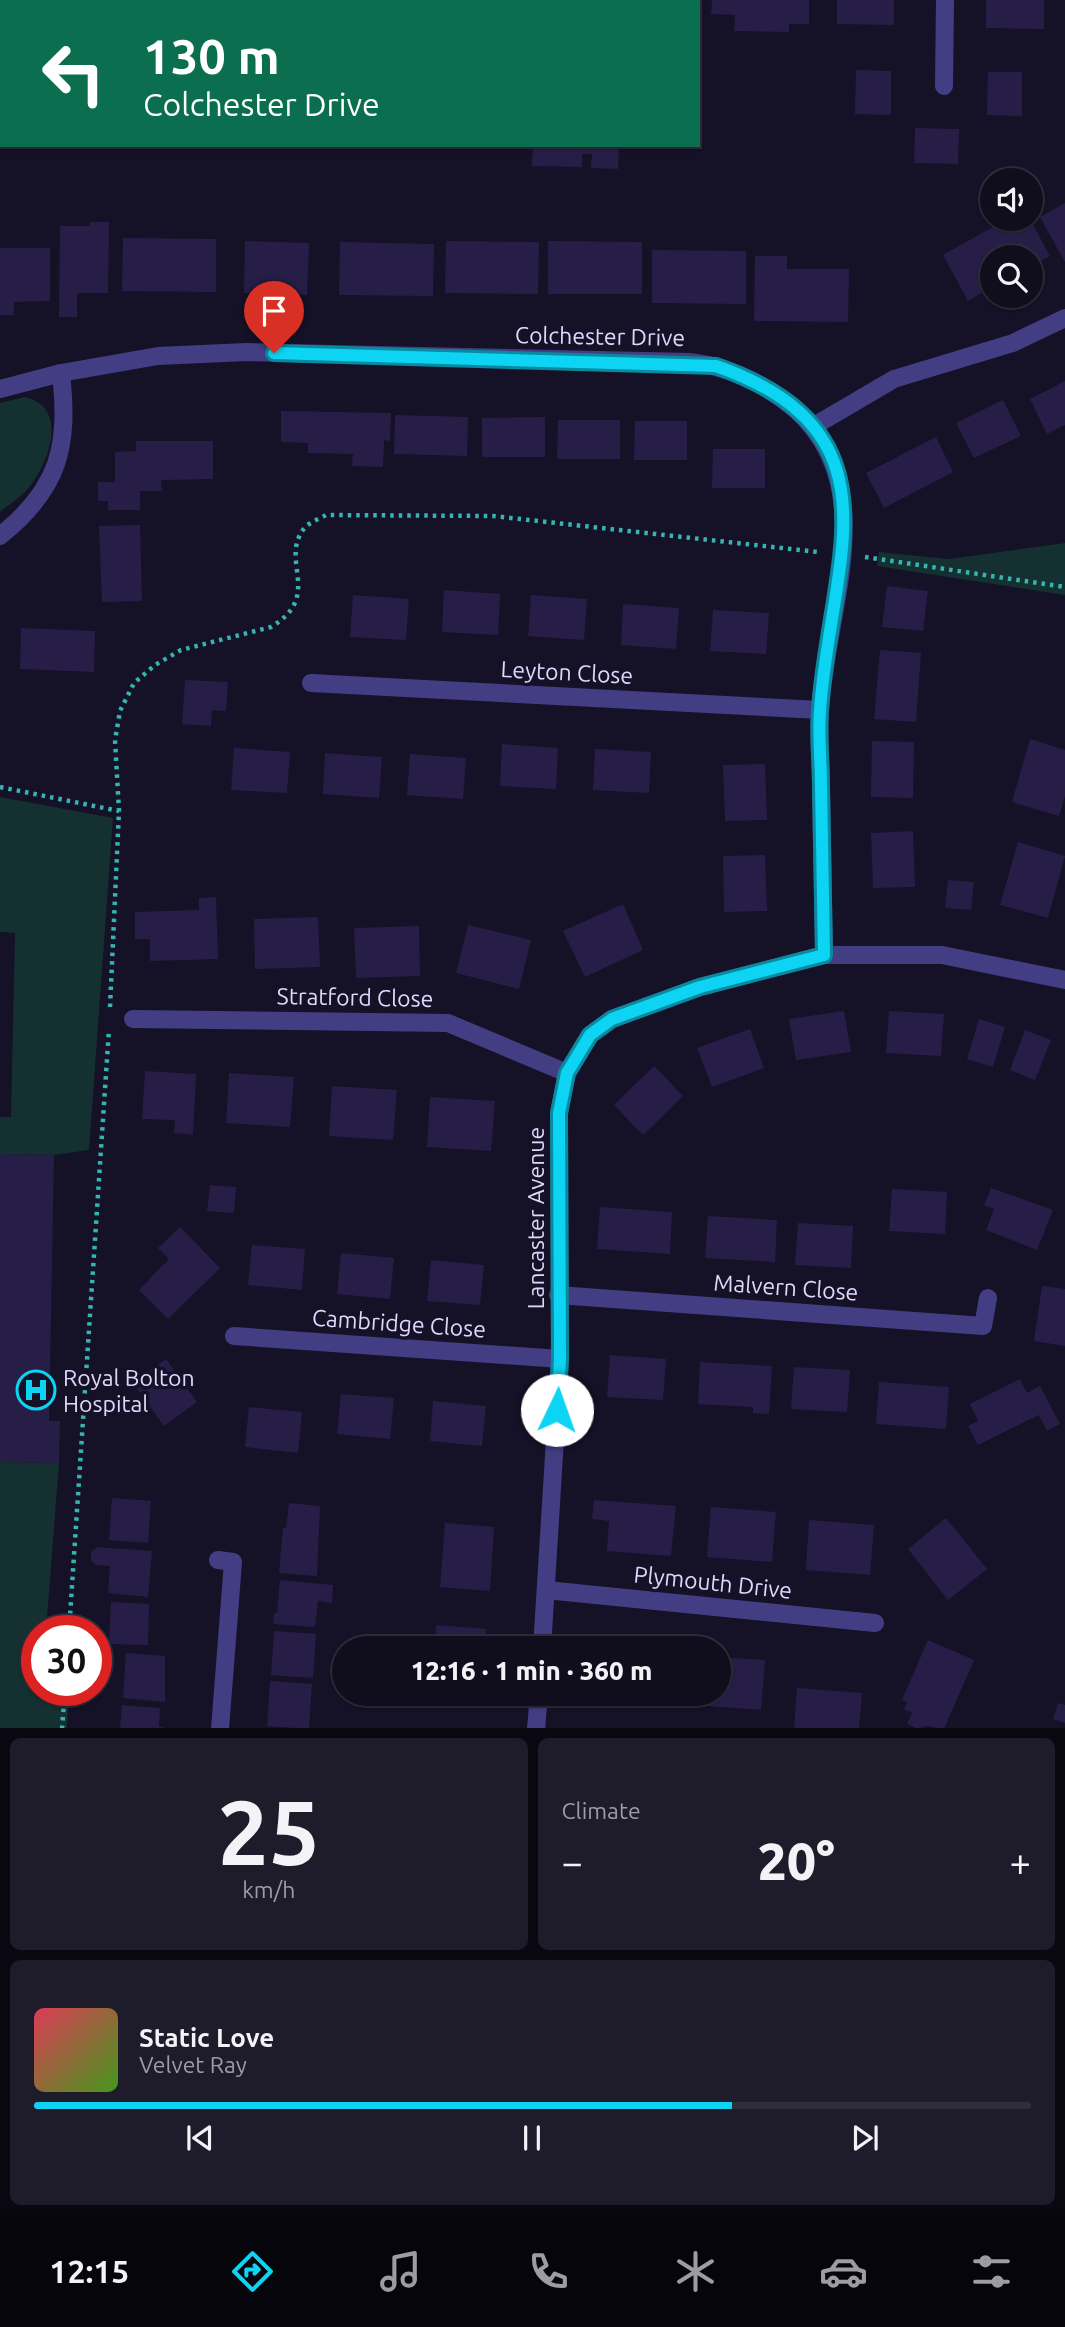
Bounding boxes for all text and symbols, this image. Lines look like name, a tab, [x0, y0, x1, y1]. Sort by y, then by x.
icon: left	[28, 28, 119, 119]
text: 130 m	[143, 28, 280, 83]
text: Colchester Drive	[143, 86, 380, 122]
map controls	[980, 168, 1043, 308]
button: sound	[980, 168, 1043, 231]
button: search	[980, 245, 1043, 308]
pin	[244, 281, 304, 353]
icon: arrive	[255, 292, 293, 330]
street label: Colchester Drive	[515, 322, 685, 350]
street label: Leyton Close	[500, 656, 634, 688]
street label: Stratford Close	[277, 983, 433, 1011]
street label: Lancaster Avenue	[523, 1127, 548, 1309]
street label: Malvern Close	[713, 1269, 859, 1305]
street label: Cambridge Close	[311, 1304, 487, 1342]
place label: Royal Bolton Hospital	[63, 1365, 195, 1416]
hospital icon: Royal Bolton Hospital	[15, 1369, 57, 1411]
position arrow	[520, 1373, 594, 1447]
street label: Plymouth Drive	[633, 1561, 793, 1603]
speed limit sign: 30	[21, 1615, 112, 1706]
text: 12:16 · 1 min · 360 m	[411, 1656, 652, 1685]
text: 25	[217, 1780, 320, 1882]
text: Climate	[562, 1798, 641, 1823]
text: 20°	[757, 1832, 835, 1890]
text: −	[562, 1841, 583, 1883]
text: +	[1010, 1841, 1031, 1883]
text: km/h	[242, 1877, 295, 1902]
text: Static Love	[139, 2023, 274, 2052]
text: Velvet Ray	[139, 2052, 247, 2077]
icon: previous	[181, 2119, 219, 2157]
icon: pause	[513, 2119, 551, 2157]
icon: next	[846, 2119, 884, 2157]
icon: directions	[228, 2247, 277, 2296]
icon: music	[376, 2247, 425, 2296]
icon: phone	[524, 2247, 573, 2296]
icon: climate	[671, 2247, 720, 2296]
icon: car	[819, 2247, 868, 2296]
icon: filters	[967, 2247, 1016, 2296]
text: 12:15	[49, 2253, 129, 2289]

